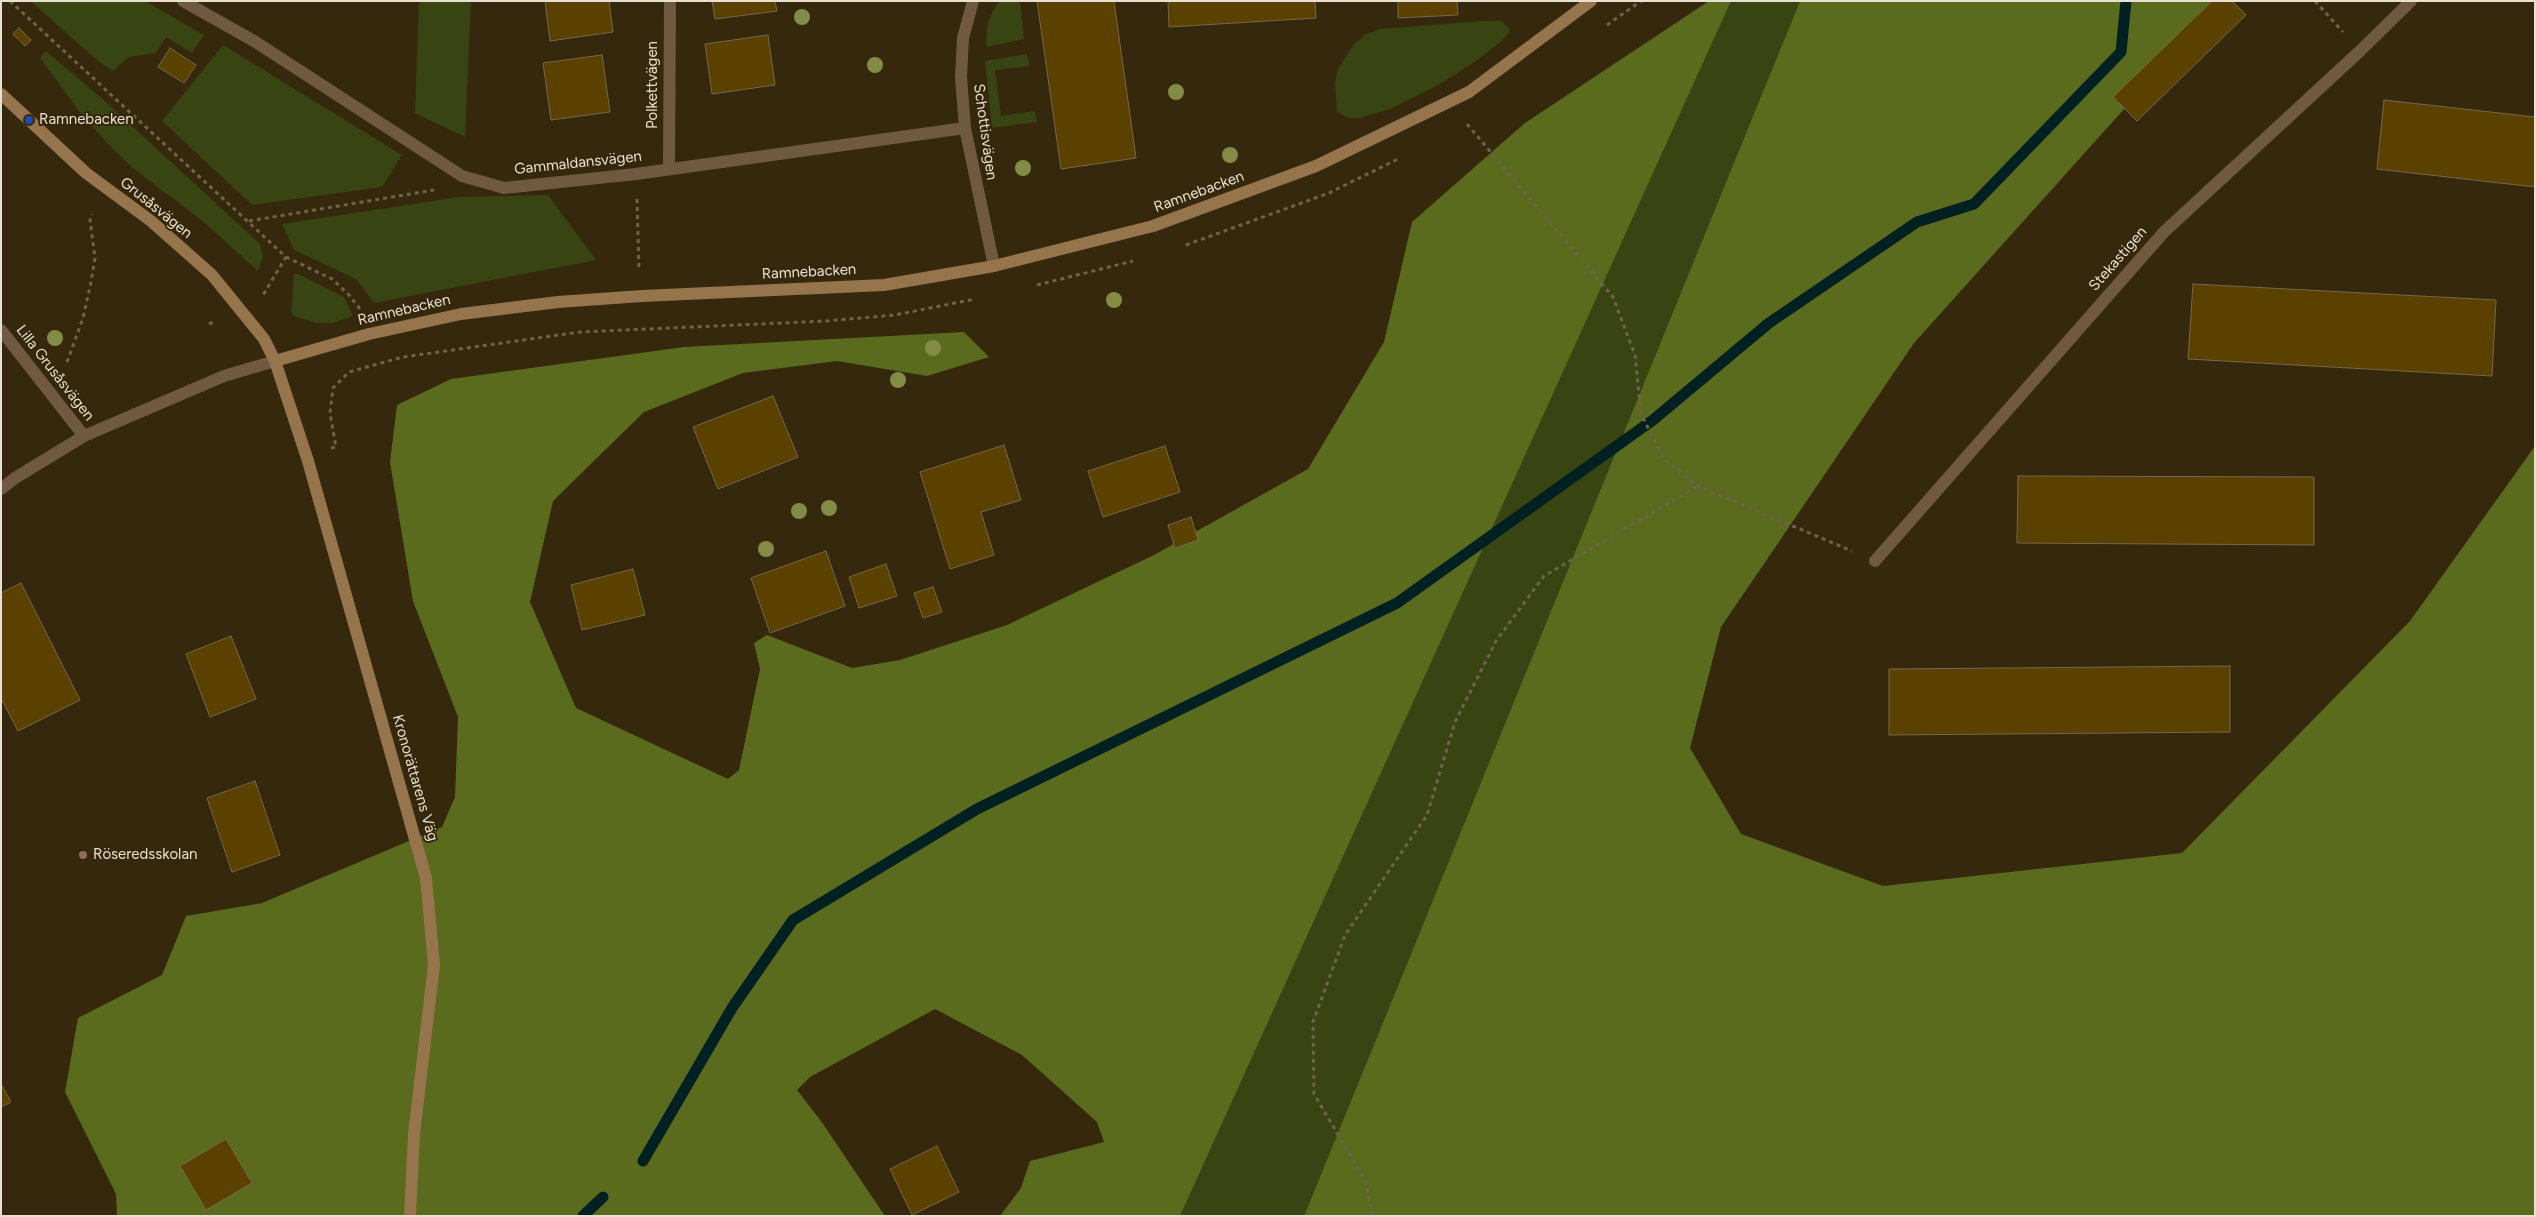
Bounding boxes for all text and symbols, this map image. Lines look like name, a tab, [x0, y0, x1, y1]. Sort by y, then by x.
street label: Polkettvägen	[644, 41, 662, 129]
street label: Schottisvägen	[969, 83, 1001, 181]
place label: Ramnebacken	[39, 111, 134, 129]
marker: Ramnebacken	[23, 114, 35, 126]
street label: Gammaldansvägen	[513, 147, 643, 179]
street label: Ramnebacken	[1151, 167, 1247, 217]
street label: Grusåsvägen	[116, 174, 196, 242]
street label: Stekastigen	[2085, 223, 2151, 295]
street label: Ramnebacken	[761, 261, 857, 283]
street label: Ramnebacken	[356, 291, 452, 329]
street label: Lilla Grusåsvägen	[12, 322, 98, 424]
street label: Kronorättarens Väg	[388, 713, 442, 843]
place label: Röseredsskolan	[93, 846, 197, 864]
marker: Röseredsskolan	[77, 849, 89, 861]

